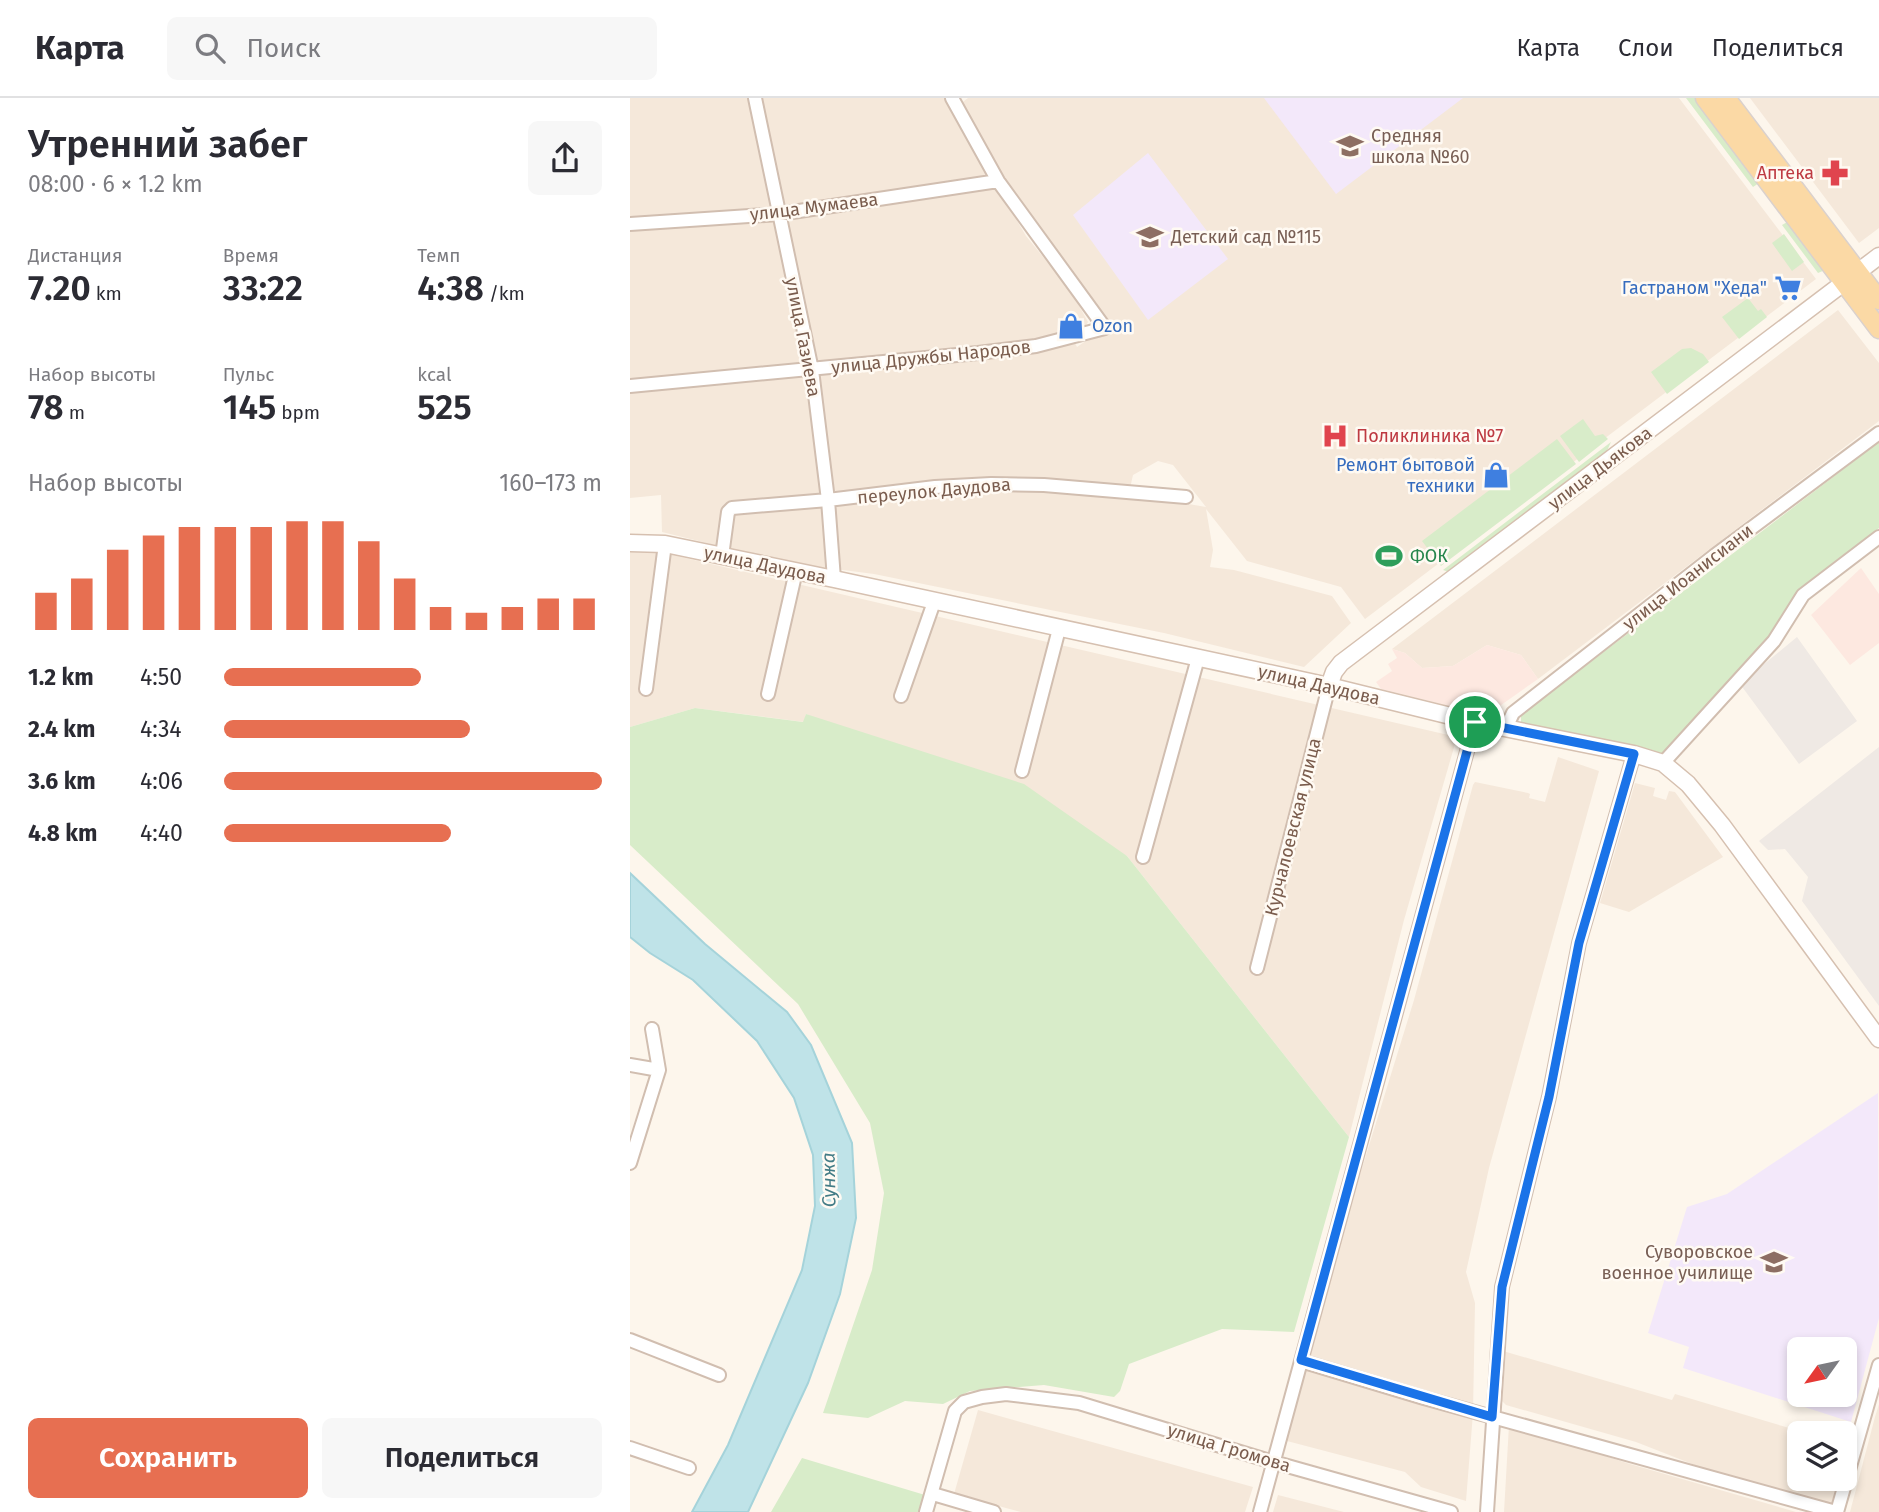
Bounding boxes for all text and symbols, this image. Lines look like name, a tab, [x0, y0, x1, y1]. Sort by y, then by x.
search box	[167, 17, 657, 80]
text: Карта	[35, 28, 125, 68]
icon: search	[191, 29, 229, 67]
text: Поиск	[247, 33, 321, 64]
text: Карта	[1516, 34, 1580, 62]
text: Слои	[1618, 34, 1674, 62]
text: Поделиться	[1712, 34, 1844, 62]
text: Утренний забег	[28, 121, 307, 167]
button: share	[528, 121, 602, 195]
place label: Средняя школа №60	[1371, 125, 1470, 168]
school or university icon: Средняя школа №60	[1335, 131, 1365, 161]
pharmacy icon: Аптека	[1820, 158, 1850, 188]
place label: Аптека	[1757, 162, 1814, 184]
text: 08:00 · 6 × 1.2 km	[28, 170, 203, 198]
street label: улица Мумаева	[749, 188, 879, 226]
school or university icon: Детский сад №115	[1135, 222, 1165, 252]
place label: Детский сад №115	[1170, 226, 1321, 248]
text: Дистанция	[28, 244, 123, 267]
text: Время	[223, 244, 279, 267]
text: Темп	[417, 244, 460, 267]
text: 7.20	[28, 267, 91, 309]
text: 33:22	[223, 267, 303, 309]
text: 4:38	[417, 267, 484, 309]
supermarket icon: Гастраном "Хеда"	[1773, 273, 1803, 303]
street label: улица Газиева	[781, 275, 825, 399]
place label: Гастраном "Хеда"	[1622, 277, 1767, 299]
text: km	[91, 282, 122, 305]
text: /km	[484, 282, 525, 305]
shop icon: Ozon	[1056, 311, 1086, 341]
place label: Ozon	[1092, 315, 1133, 337]
street label: улица Дружбы Народов	[830, 336, 1032, 378]
text: Набор высоты	[28, 363, 156, 386]
text: Пульс	[223, 363, 274, 386]
text: kcal	[417, 363, 452, 386]
text: 78	[28, 386, 64, 428]
text: 145	[223, 386, 276, 428]
text: 525	[417, 386, 472, 428]
text: m	[64, 401, 85, 424]
text: bpm	[276, 401, 320, 424]
hospital icon: Поликлиника №7	[1320, 421, 1350, 451]
street label: улица Дьякова	[1544, 422, 1656, 514]
place label: Поликлиника №7	[1356, 425, 1503, 447]
place label: Ремонт бытовой техники	[1336, 454, 1475, 497]
shop icon: Ремонт бытовой техники	[1481, 460, 1511, 490]
text: Набор высоты	[28, 469, 183, 497]
text: 160–173 m	[499, 469, 602, 497]
street label: переулок Даудова	[856, 473, 1012, 509]
street label: улица Иоанисиани	[1618, 519, 1758, 635]
street label: улица Даудова	[702, 541, 828, 589]
sports icon: ФОК	[1374, 541, 1404, 571]
place label: ФОК	[1410, 545, 1448, 567]
street label: улица Даудова	[1256, 660, 1382, 710]
text: 1.2 km	[28, 663, 94, 691]
text: 4:50	[140, 663, 182, 691]
pin	[1445, 692, 1505, 752]
icon: arrive	[1456, 703, 1494, 741]
text: 2.4 km	[28, 715, 95, 743]
text: 4:34	[140, 715, 182, 743]
street label: Курчалоевская улица	[1260, 736, 1326, 918]
text: 3.6 km	[28, 767, 96, 795]
text: 4:06	[140, 767, 183, 795]
text: 4.8 km	[28, 819, 97, 847]
text: 4:40	[140, 819, 183, 847]
water label: Сунжа	[817, 1152, 840, 1208]
place label: Суворовское военное училище	[1601, 1241, 1753, 1284]
school or university icon: Суворовское военное училище	[1759, 1247, 1789, 1277]
north arrow	[1787, 1337, 1857, 1407]
map controls	[1787, 1337, 1857, 1491]
button: Сохранить	[28, 1418, 308, 1498]
button: Поделиться	[322, 1418, 602, 1498]
street label: улица Громова	[1165, 1419, 1293, 1477]
button: layers	[1787, 1421, 1857, 1491]

